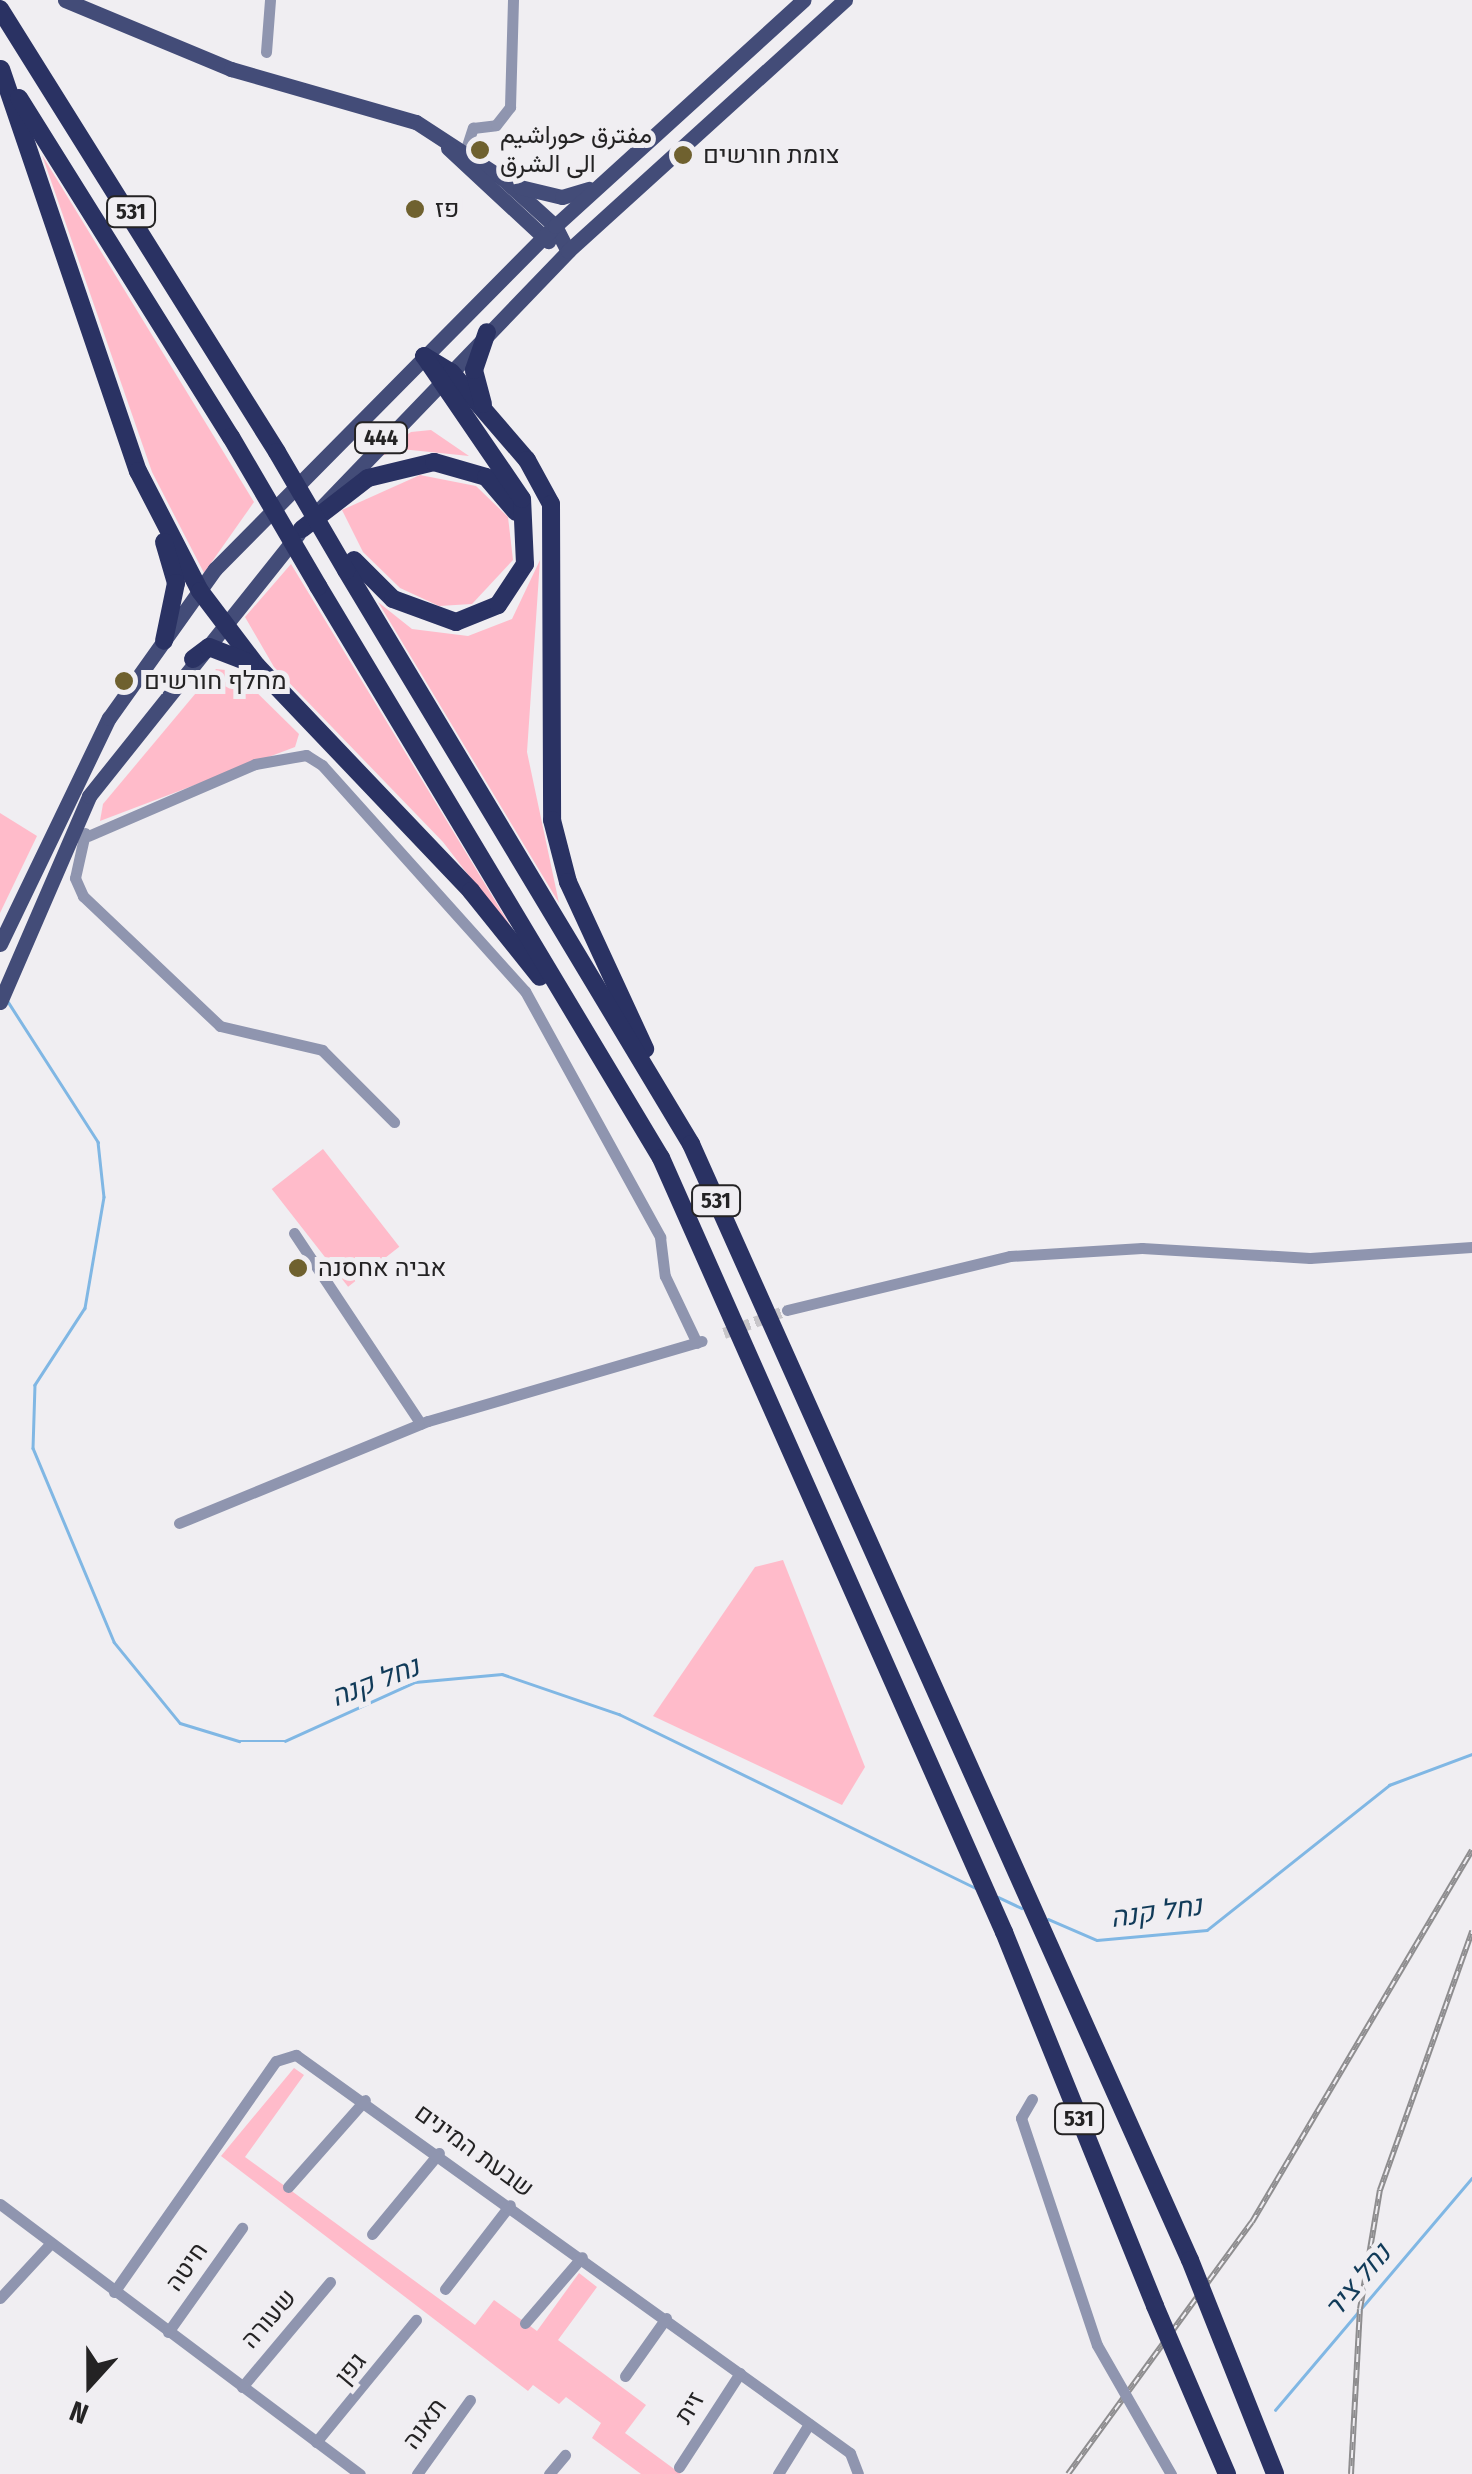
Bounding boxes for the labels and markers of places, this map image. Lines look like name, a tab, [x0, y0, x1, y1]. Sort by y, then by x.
place label: مفترق حوراشيم الى الشرق	[500, 121, 652, 180]
marker: مفترق حوراشيم الى الشرق	[469, 139, 491, 161]
place label: צומת חורשים	[703, 140, 839, 170]
marker: צומת חורשים	[672, 144, 694, 166]
place label: פז	[435, 194, 460, 224]
marker: פז	[404, 198, 426, 220]
place label: מחלף חורשים	[144, 666, 287, 696]
marker: מחלף חורשים	[113, 670, 135, 692]
place label: אביה אחסנה	[318, 1253, 446, 1283]
marker: אביה אחסנה	[287, 1257, 309, 1279]

